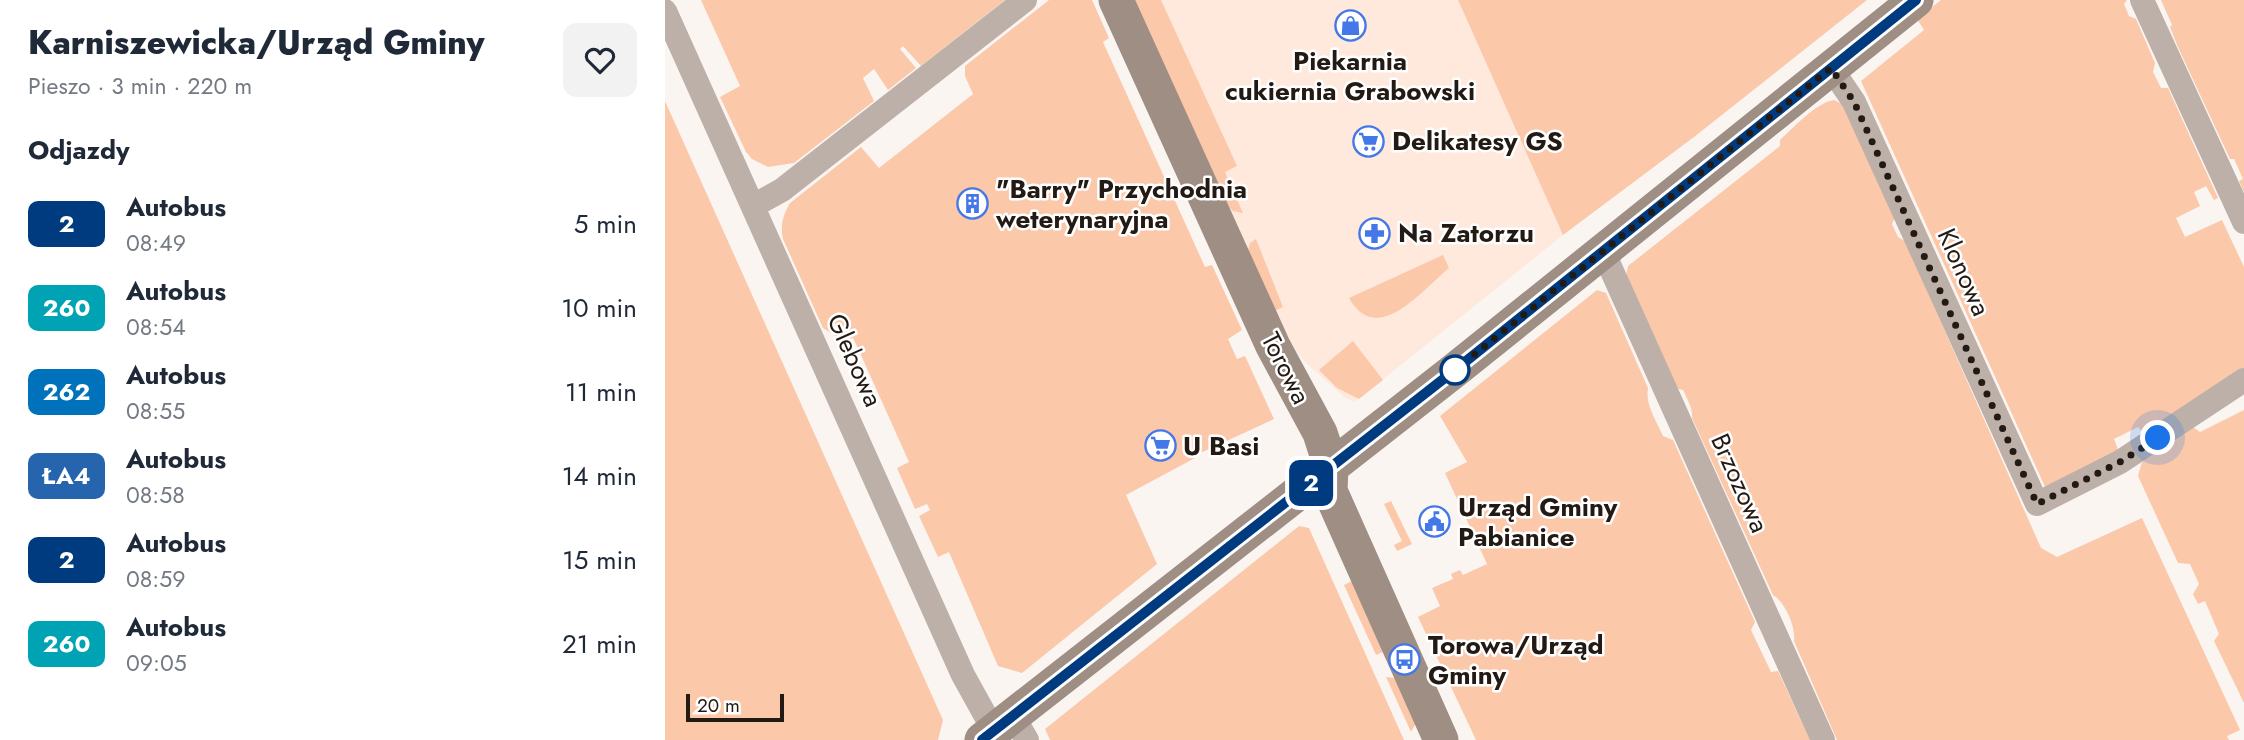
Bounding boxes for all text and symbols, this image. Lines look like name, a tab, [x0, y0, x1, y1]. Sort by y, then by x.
shop icon: Piekarnia cukiernia Grabowski	[1333, 9, 1367, 43]
text: Karniszewicka/Urząd Gminy	[28, 19, 485, 66]
button: heart	[563, 23, 637, 97]
place label: Piekarnia cukiernia Grabowski	[1225, 42, 1475, 110]
text: Pieszo · 3 min · 220 m	[28, 69, 252, 103]
place label: Delikatesy GS	[1392, 122, 1563, 160]
supermarket icon: Delikatesy GS	[1352, 124, 1386, 158]
text: Odjazdy	[28, 131, 130, 169]
place label: "Barry" Przychodnia weterynaryjna	[995, 170, 1247, 238]
building icon: "Barry" Przychodnia weterynaryjna	[956, 187, 990, 221]
text: Autobus	[126, 188, 226, 226]
text: 5 min	[574, 205, 637, 243]
text: 2	[59, 206, 74, 241]
place label: Na Zatorzu	[1398, 214, 1534, 252]
pharmacy icon: Na Zatorzu	[1358, 216, 1392, 250]
street label: Klonowa	[1928, 222, 2000, 322]
text: 08:49	[126, 226, 186, 260]
text: Autobus	[126, 272, 226, 310]
text: 10 min	[561, 289, 637, 327]
text: 260	[43, 290, 90, 325]
street label: Glebowa	[818, 307, 892, 413]
text: 08:54	[126, 310, 186, 344]
street label: Torowa	[1252, 325, 1320, 411]
unlabelled marker	[1440, 355, 1470, 385]
text: Autobus	[126, 356, 226, 394]
text: 11 min	[565, 373, 637, 411]
text: 262	[43, 374, 90, 409]
text: 08:55	[126, 394, 185, 428]
your location	[2140, 420, 2175, 455]
place label: U Basi	[1183, 427, 1259, 465]
street label: Brzozowa	[1701, 427, 1779, 539]
supermarket icon: U Basi	[1143, 429, 1177, 463]
text: Autobus	[126, 440, 226, 478]
text: 14 min	[562, 457, 637, 495]
text: ŁA4	[43, 458, 90, 493]
line badge: 2	[1288, 460, 1334, 506]
text: 2	[1303, 465, 1319, 500]
text: 08:58	[126, 478, 185, 512]
place label: Urząd Gminy Pabianice	[1458, 488, 1618, 556]
public building icon: Urząd Gminy Pabianice	[1418, 505, 1452, 539]
text: Autobus	[126, 524, 226, 562]
text: 15 min	[562, 541, 637, 579]
text: 2	[59, 542, 74, 577]
text: 08:59	[126, 562, 185, 596]
text: Autobus	[126, 608, 226, 646]
text: 21 min	[562, 625, 637, 663]
text: 260	[43, 626, 90, 661]
place label: Torowa/Urząd Gminy	[1428, 626, 1604, 694]
bus stop icon: Torowa/Urząd Gminy	[1388, 643, 1422, 677]
text: 09:05	[126, 646, 187, 680]
scale bar	[686, 691, 784, 723]
text: 20 m	[697, 692, 740, 719]

